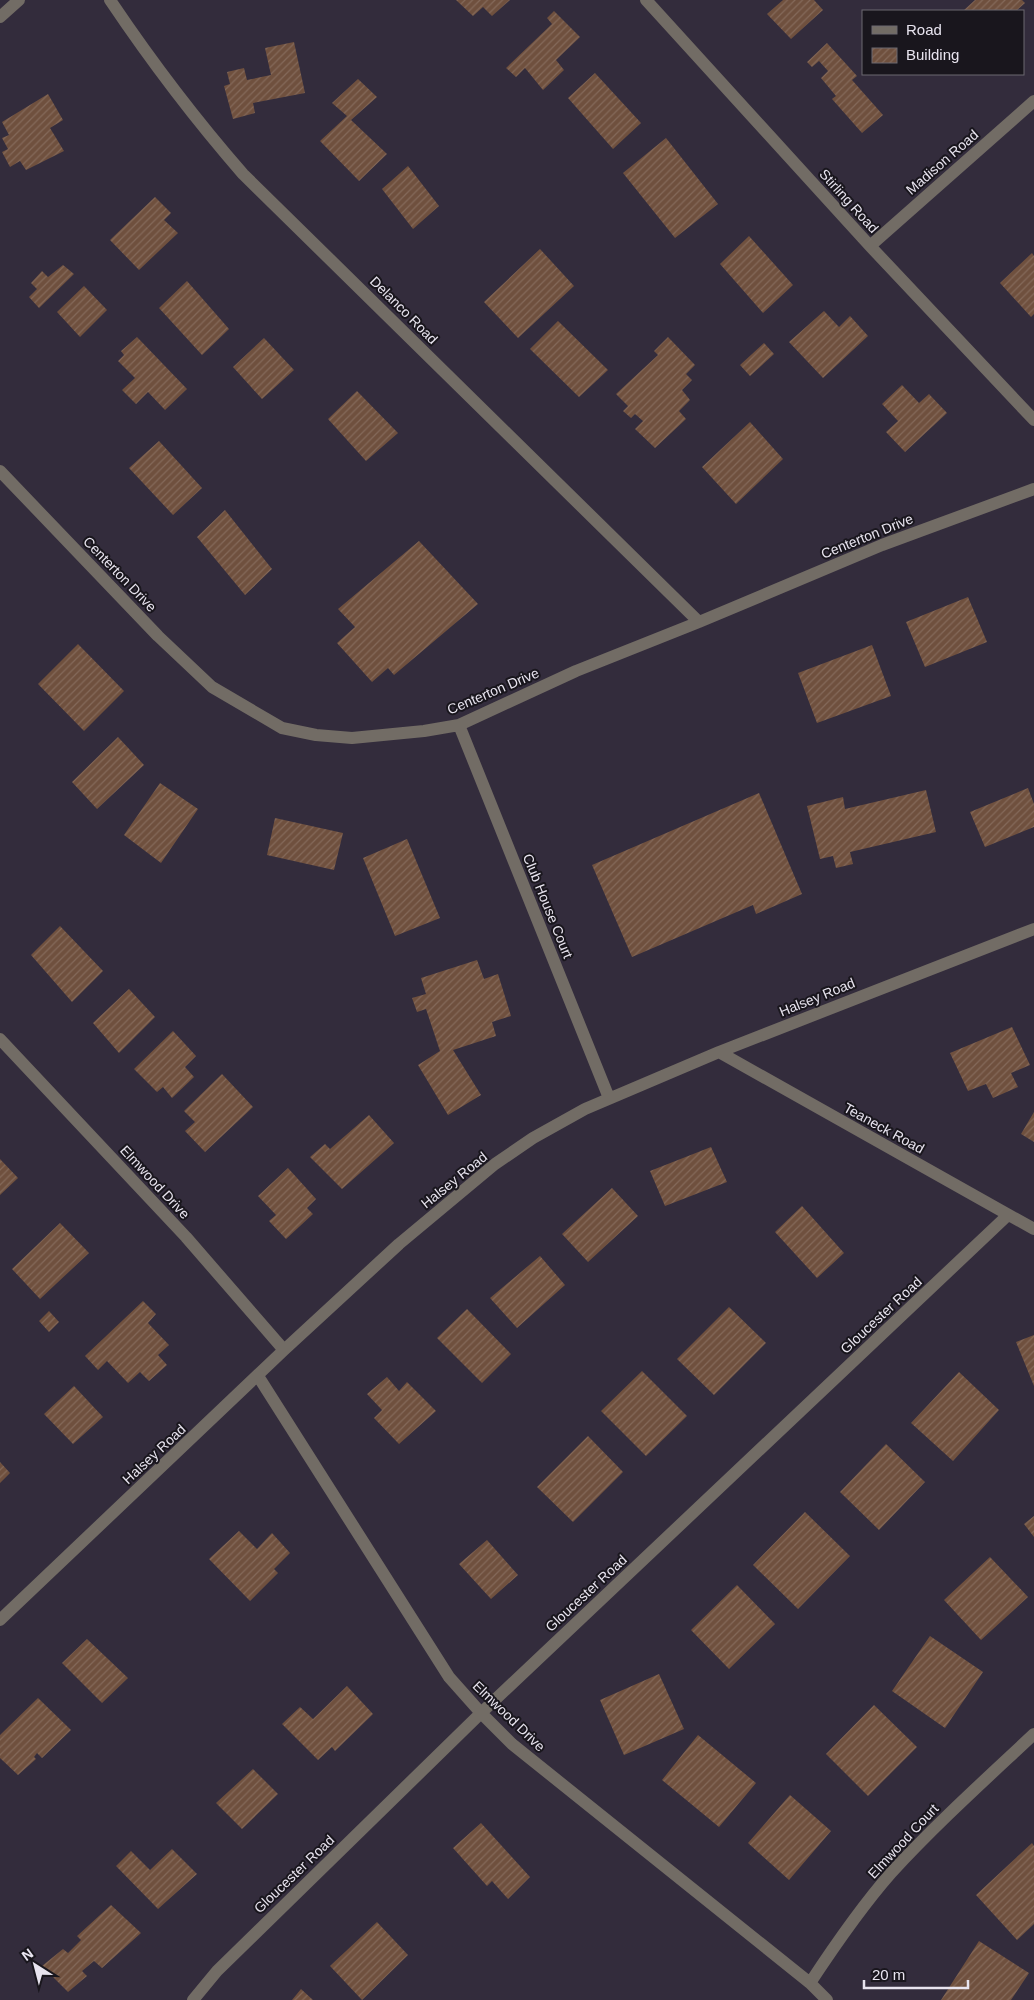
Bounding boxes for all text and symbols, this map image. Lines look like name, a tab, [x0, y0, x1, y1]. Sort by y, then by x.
legend	[862, 10, 1024, 75]
text: Road	[906, 21, 942, 38]
text: Building	[906, 46, 959, 63]
street label: Madison Road	[903, 126, 981, 198]
street label: Stirling Road	[816, 166, 882, 236]
street label: Delanco Road	[367, 273, 441, 347]
street label: Centerton Drive	[819, 510, 916, 562]
street label: Centerton Drive	[80, 533, 160, 615]
street label: Centerton Drive	[445, 664, 541, 718]
street label: Club House Court	[520, 851, 576, 961]
street label: Halsey Road	[777, 975, 857, 1019]
street label: Teaneck Road	[841, 1099, 927, 1157]
street label: Elmwood Drive	[117, 1142, 193, 1222]
street label: Halsey Road	[418, 1149, 490, 1211]
street label: Gloucester Road	[837, 1273, 925, 1357]
street label: Halsey Road	[119, 1421, 189, 1487]
street label: Gloucester Road	[542, 1551, 630, 1635]
street label: Elmwood Drive	[470, 1678, 549, 1755]
street label: Elmwood Court	[865, 1800, 942, 1881]
street label: Gloucester Road	[251, 1832, 337, 1916]
north arrow	[10, 1940, 60, 1990]
text: N	[19, 1945, 36, 1964]
scale bar	[864, 1958, 968, 1990]
text: 20 m	[872, 1966, 905, 1983]

